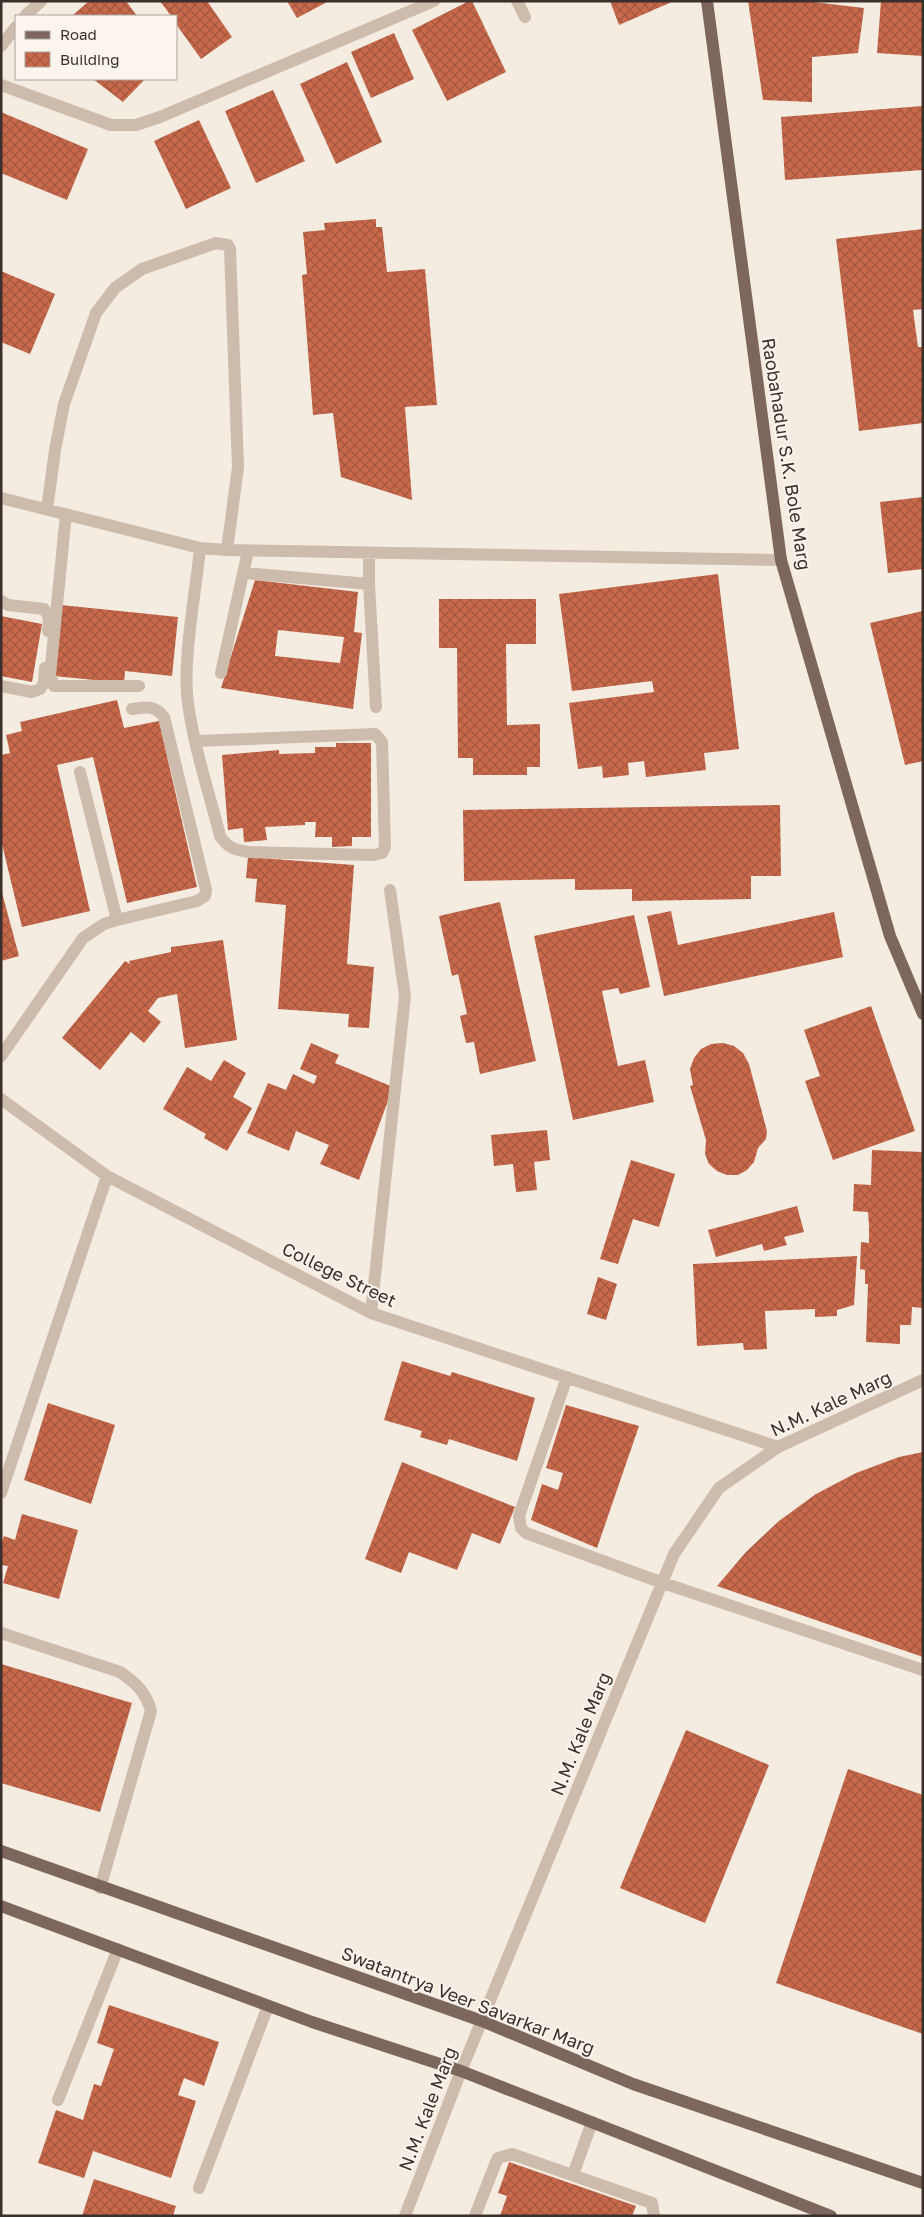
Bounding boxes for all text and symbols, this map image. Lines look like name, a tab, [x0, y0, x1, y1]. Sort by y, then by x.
legend	[15, 15, 178, 80]
text: Road	[60, 25, 97, 43]
text: Building	[60, 50, 120, 68]
street label: Raobahadur S.K. Bole Marg	[758, 336, 816, 572]
street label: College Street	[279, 1237, 400, 1311]
street label: N.M. Kale Marg	[767, 1365, 895, 1441]
street label: N.M. Kale Marg	[545, 1669, 615, 1798]
street label: Swatantrya Veer Savarkar Marg	[339, 1942, 598, 2059]
street label: N.M. Kale Marg	[393, 2044, 461, 2174]

